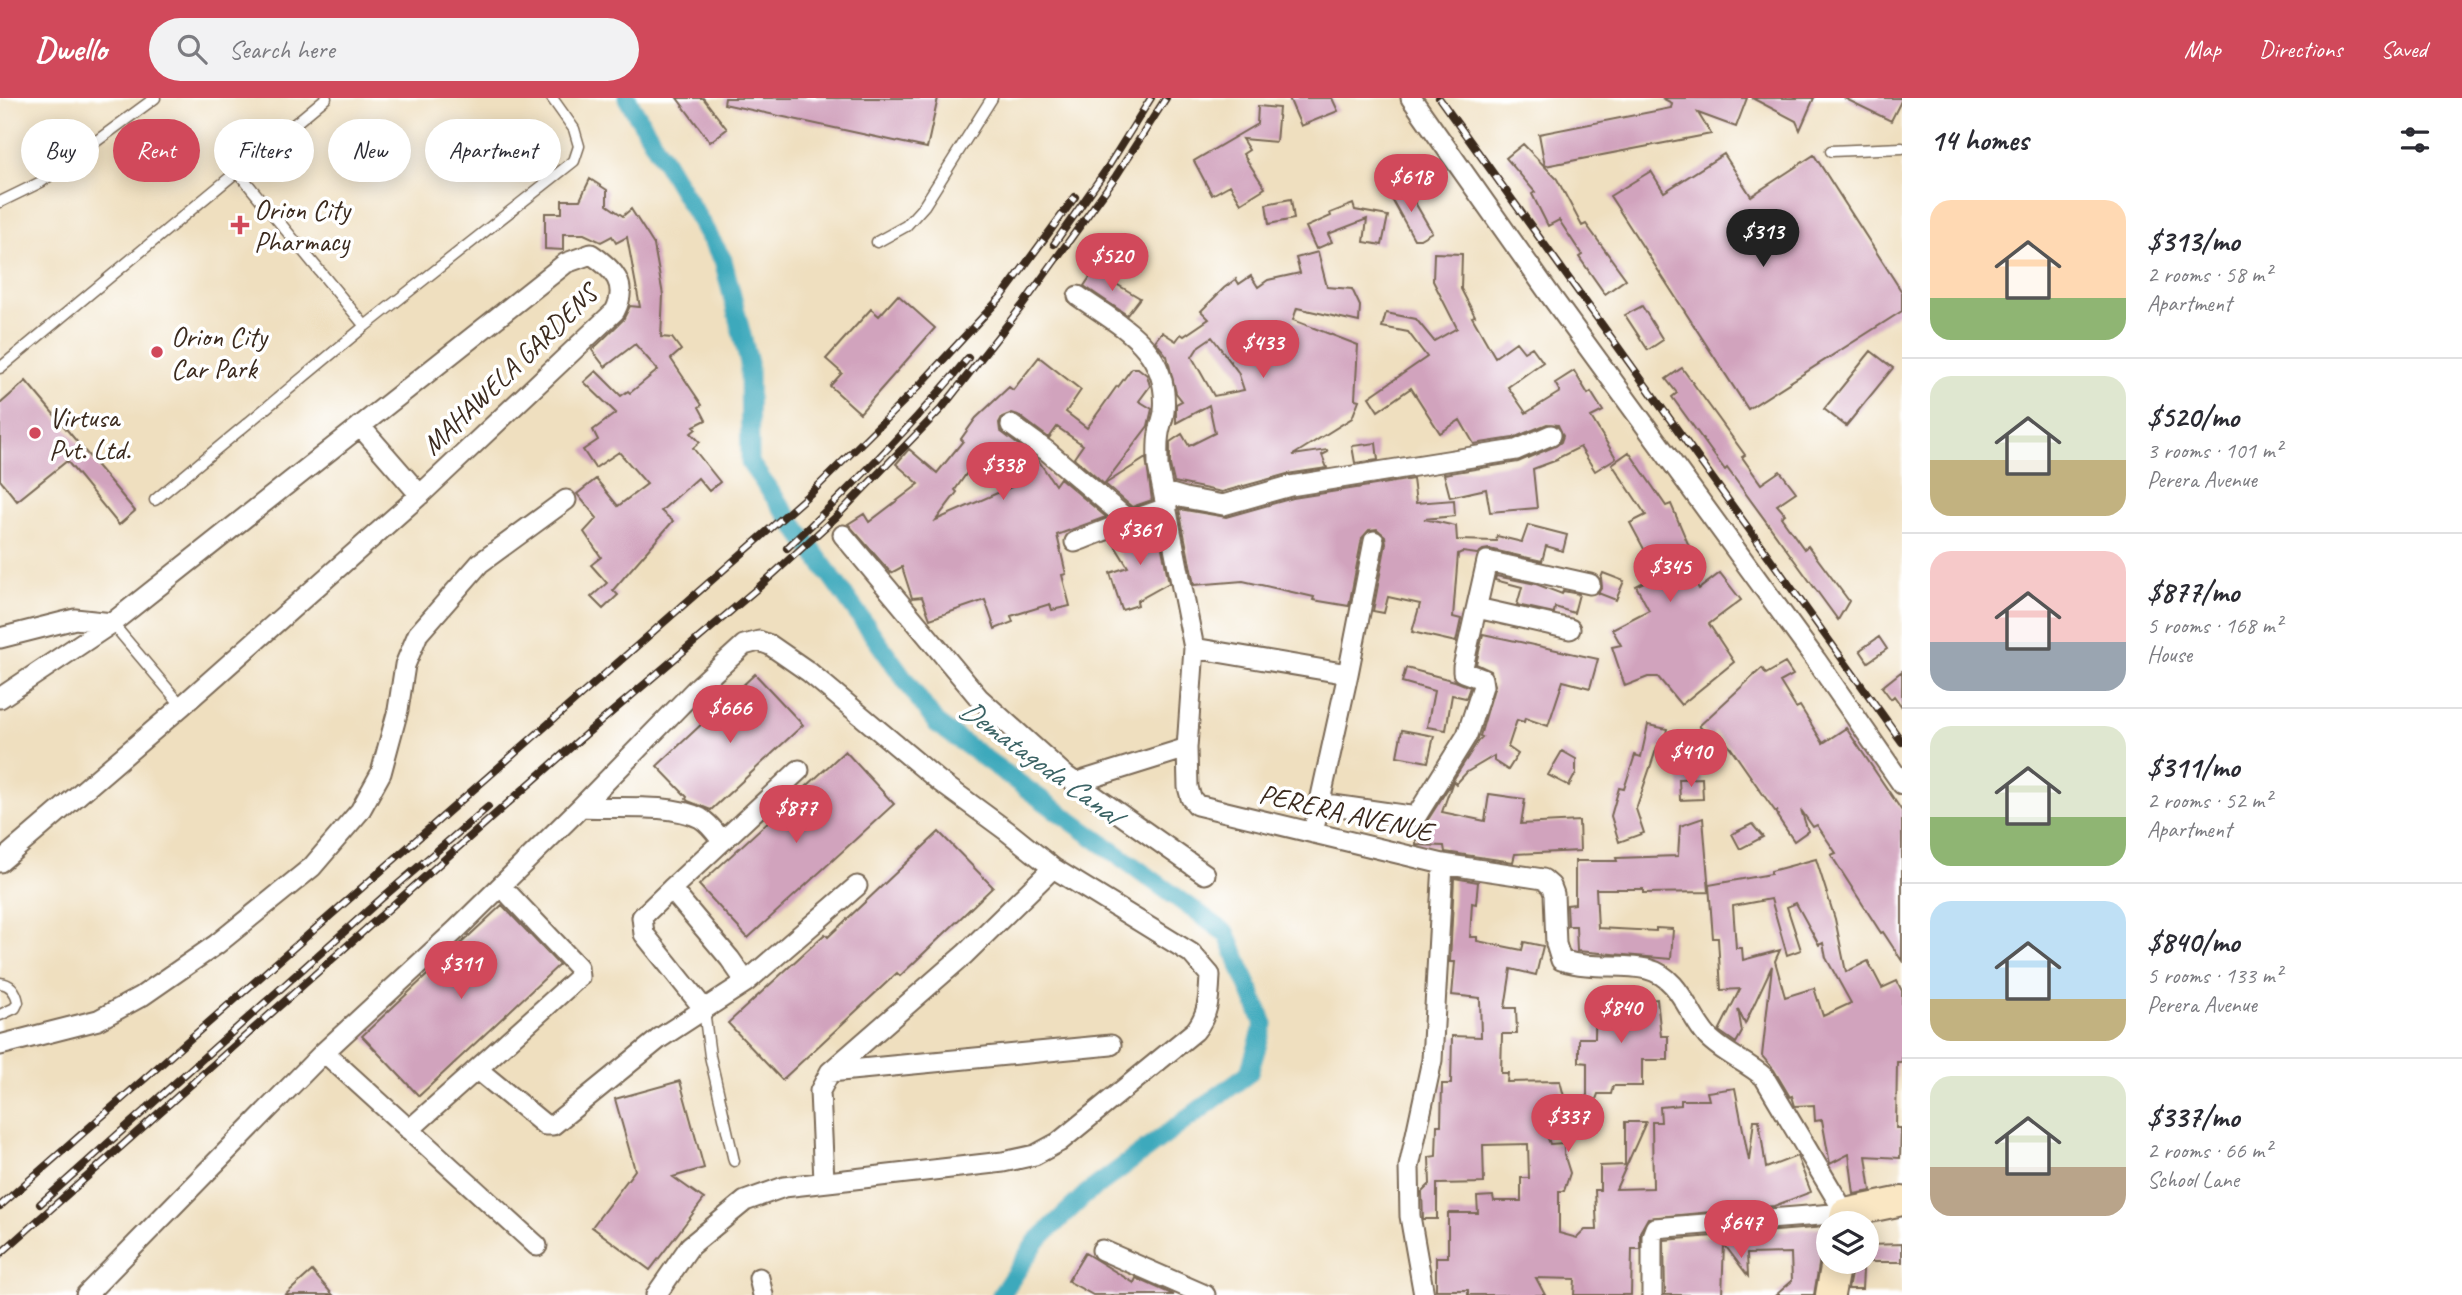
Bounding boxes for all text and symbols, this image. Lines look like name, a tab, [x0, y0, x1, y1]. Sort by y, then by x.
search box	[149, 18, 639, 81]
text: Dwello	[35, 28, 107, 70]
icon: search	[173, 30, 211, 68]
text: Search here	[229, 33, 335, 66]
text: Map	[2184, 34, 2221, 64]
text: Directions	[2259, 34, 2342, 64]
text: Saved	[2380, 34, 2427, 64]
chip: Buy	[21, 119, 99, 182]
chip: Rent	[113, 119, 200, 182]
chip: Filters	[214, 119, 314, 182]
chip: New	[328, 119, 411, 182]
chip: Apartment	[425, 119, 561, 182]
text: 14 homes	[1930, 121, 2028, 159]
icon: filters	[2396, 121, 2434, 159]
pin: $618	[1370, 155, 1452, 214]
text: $618	[1390, 162, 1432, 191]
place label: Orion City Pharmacy	[254, 192, 352, 259]
pin: $313	[1722, 209, 1804, 269]
marker: Orion City Pharmacy	[232, 217, 248, 233]
text: $313	[1742, 217, 1784, 246]
text: $313/mo	[2147, 222, 2239, 260]
icon: home	[1986, 228, 2070, 312]
pin: $520	[1071, 234, 1153, 293]
text: $520	[1091, 241, 1133, 270]
text: 2 rooms · 58 m²	[2147, 260, 2271, 289]
street label: MAHAWELA GARDENS	[414, 274, 608, 462]
text: Apartment	[2147, 289, 2232, 318]
place label: Orion City Car Park	[171, 319, 269, 386]
pin: $433	[1222, 320, 1304, 380]
text: $433	[1242, 328, 1284, 357]
marker: Orion City Car Park	[149, 344, 165, 360]
text: $520/mo	[2147, 398, 2239, 436]
place label: Virtusa Pvt. Ltd.	[49, 400, 131, 467]
icon: home	[1986, 404, 2070, 488]
marker: Virtusa Pvt. Ltd.	[27, 425, 43, 441]
text: 3 rooms · 101 m²	[2147, 436, 2282, 465]
pin: $338	[962, 442, 1044, 502]
text: $338	[982, 450, 1024, 479]
text: Perera Avenue	[2147, 465, 2257, 494]
pin: $361	[1099, 508, 1181, 567]
text: $361	[1119, 515, 1161, 544]
pin: $345	[1629, 545, 1711, 604]
text: $345	[1649, 552, 1691, 581]
text: $877/mo	[2147, 573, 2239, 611]
icon: home	[1986, 579, 2070, 663]
text: 5 rooms · 168 m²	[2147, 611, 2282, 640]
text: House	[2147, 640, 2192, 669]
pin: $666	[689, 686, 771, 745]
water label: Dematagoda Canal	[952, 690, 1136, 838]
text: $666	[709, 693, 751, 722]
pin: $410	[1650, 730, 1732, 789]
text: $410	[1670, 737, 1712, 766]
text: $311/mo	[2147, 748, 2239, 786]
icon: home	[1986, 754, 2070, 838]
street label: PERERA AVENUE	[1256, 776, 1439, 850]
pin: $877	[755, 786, 837, 845]
text: 2 rooms · 52 m²	[2147, 786, 2271, 815]
text: $877	[775, 793, 817, 822]
text: Apartment	[2147, 815, 2232, 844]
text: $840/mo	[2147, 923, 2239, 961]
icon: home	[1986, 929, 2070, 1013]
pin: $311	[420, 942, 502, 1001]
text: $311	[440, 949, 482, 978]
text: 5 rooms · 133 m²	[2147, 961, 2282, 990]
pin: $840	[1580, 986, 1662, 1045]
text: Perera Avenue	[2147, 990, 2257, 1019]
text: $840	[1600, 993, 1642, 1022]
pin: $337	[1527, 1094, 1609, 1154]
text: $337/mo	[2147, 1098, 2239, 1136]
text: $337	[1547, 1102, 1589, 1131]
icon: home	[1986, 1104, 2070, 1188]
text: 2 rooms · 66 m²	[2147, 1136, 2271, 1165]
text: School Lane	[2147, 1165, 2239, 1194]
pin: $647	[1700, 1200, 1782, 1260]
text: $647	[1720, 1208, 1762, 1237]
map controls	[1816, 1211, 1879, 1274]
button: layers	[1816, 1211, 1879, 1274]

